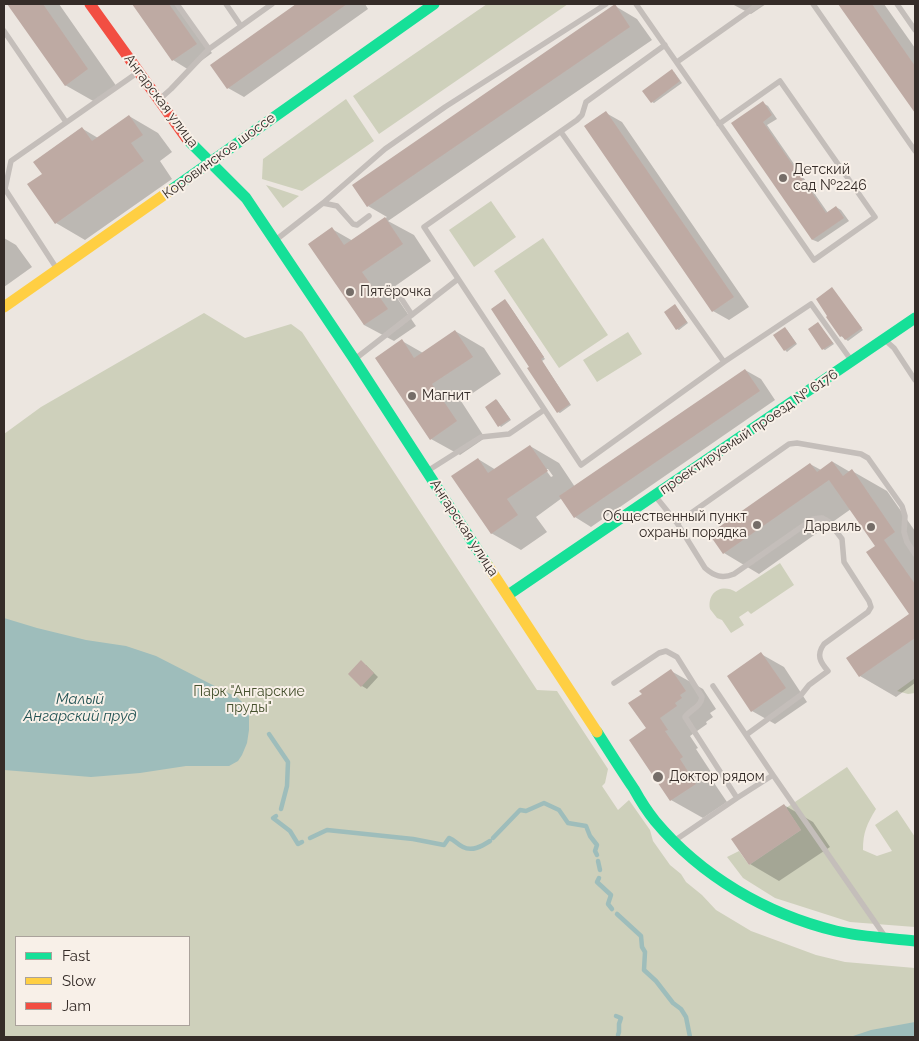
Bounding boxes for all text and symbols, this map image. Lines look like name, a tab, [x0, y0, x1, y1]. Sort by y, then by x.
street label: Ангарская улица	[120, 51, 202, 151]
street label: Коровинское шоссе	[159, 109, 279, 203]
place label: Детский сад №2246	[793, 162, 867, 194]
marker: Детский сад №2246	[777, 172, 789, 184]
place label: Пятёрочка	[360, 284, 431, 300]
marker: Пятёрочка	[344, 286, 356, 298]
street label: проектируемый проезд № 6176	[657, 366, 841, 498]
place label: Магнит	[422, 388, 471, 404]
marker: Магнит	[406, 390, 418, 402]
street label: Ангарская улица	[426, 476, 502, 580]
place label: Общественный пункт охраны порядка	[603, 509, 747, 542]
marker: Общественный пункт охраны порядка	[751, 519, 763, 531]
place label: Дарвиль	[804, 519, 861, 535]
marker: Дарвиль	[865, 521, 877, 533]
park label: Парк "Ангарские пруды"	[193, 684, 305, 716]
water label: Малый Ангарский пруд	[24, 690, 136, 725]
place label: Доктор рядом	[669, 769, 764, 785]
marker: Доктор рядом	[651, 770, 665, 784]
legend	[15, 936, 190, 1026]
text: Fast	[62, 947, 90, 965]
text: Slow	[62, 972, 96, 990]
text: Jam	[62, 997, 91, 1015]

